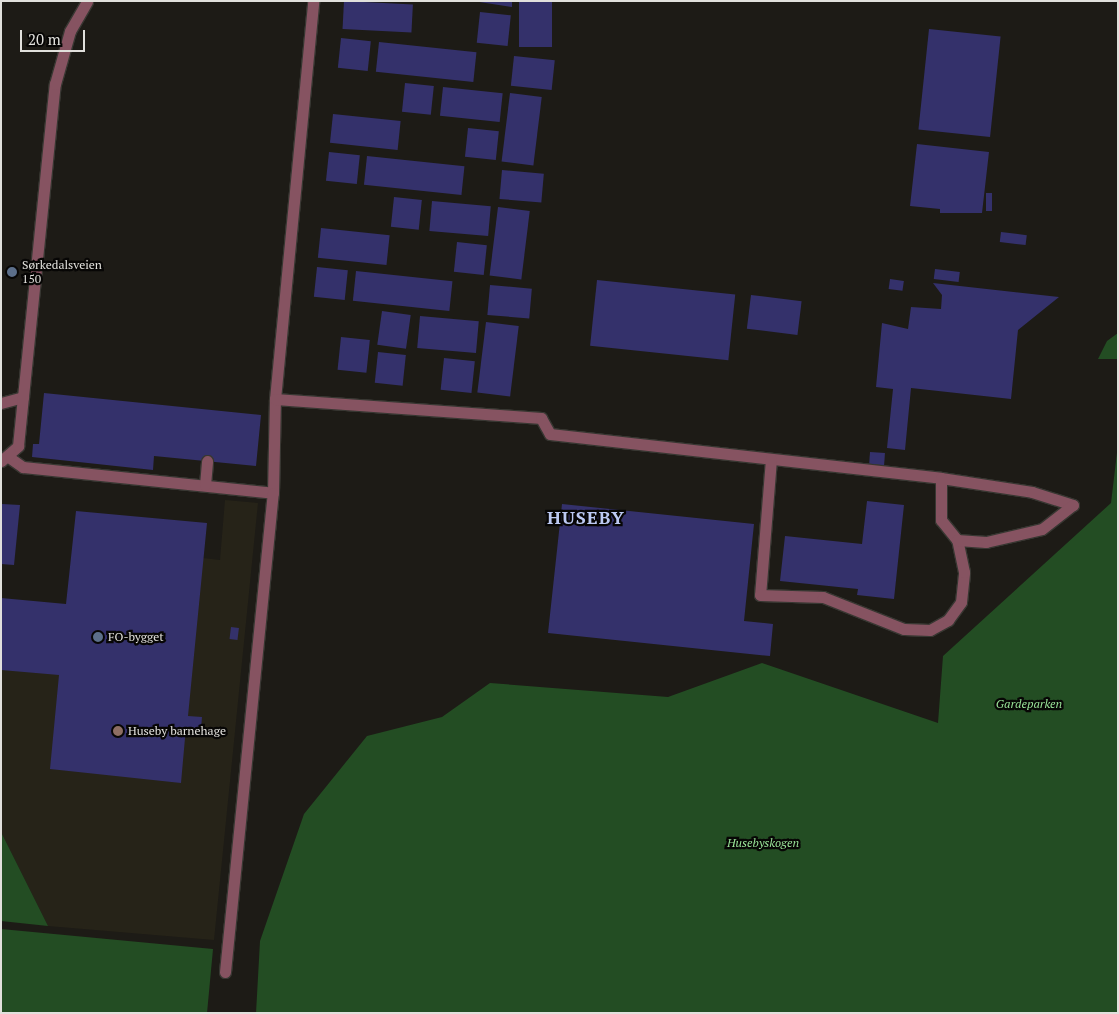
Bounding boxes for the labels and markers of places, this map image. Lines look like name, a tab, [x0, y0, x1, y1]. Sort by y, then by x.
place label: Sørkedalsveien 150	[22, 258, 102, 286]
marker: Sørkedalsveien 150	[6, 266, 18, 278]
place label: FO-bygget	[108, 630, 164, 644]
marker: FO-bygget	[92, 631, 104, 643]
place label: Huseby barnehage	[128, 724, 226, 738]
marker: Huseby barnehage	[112, 725, 124, 737]

